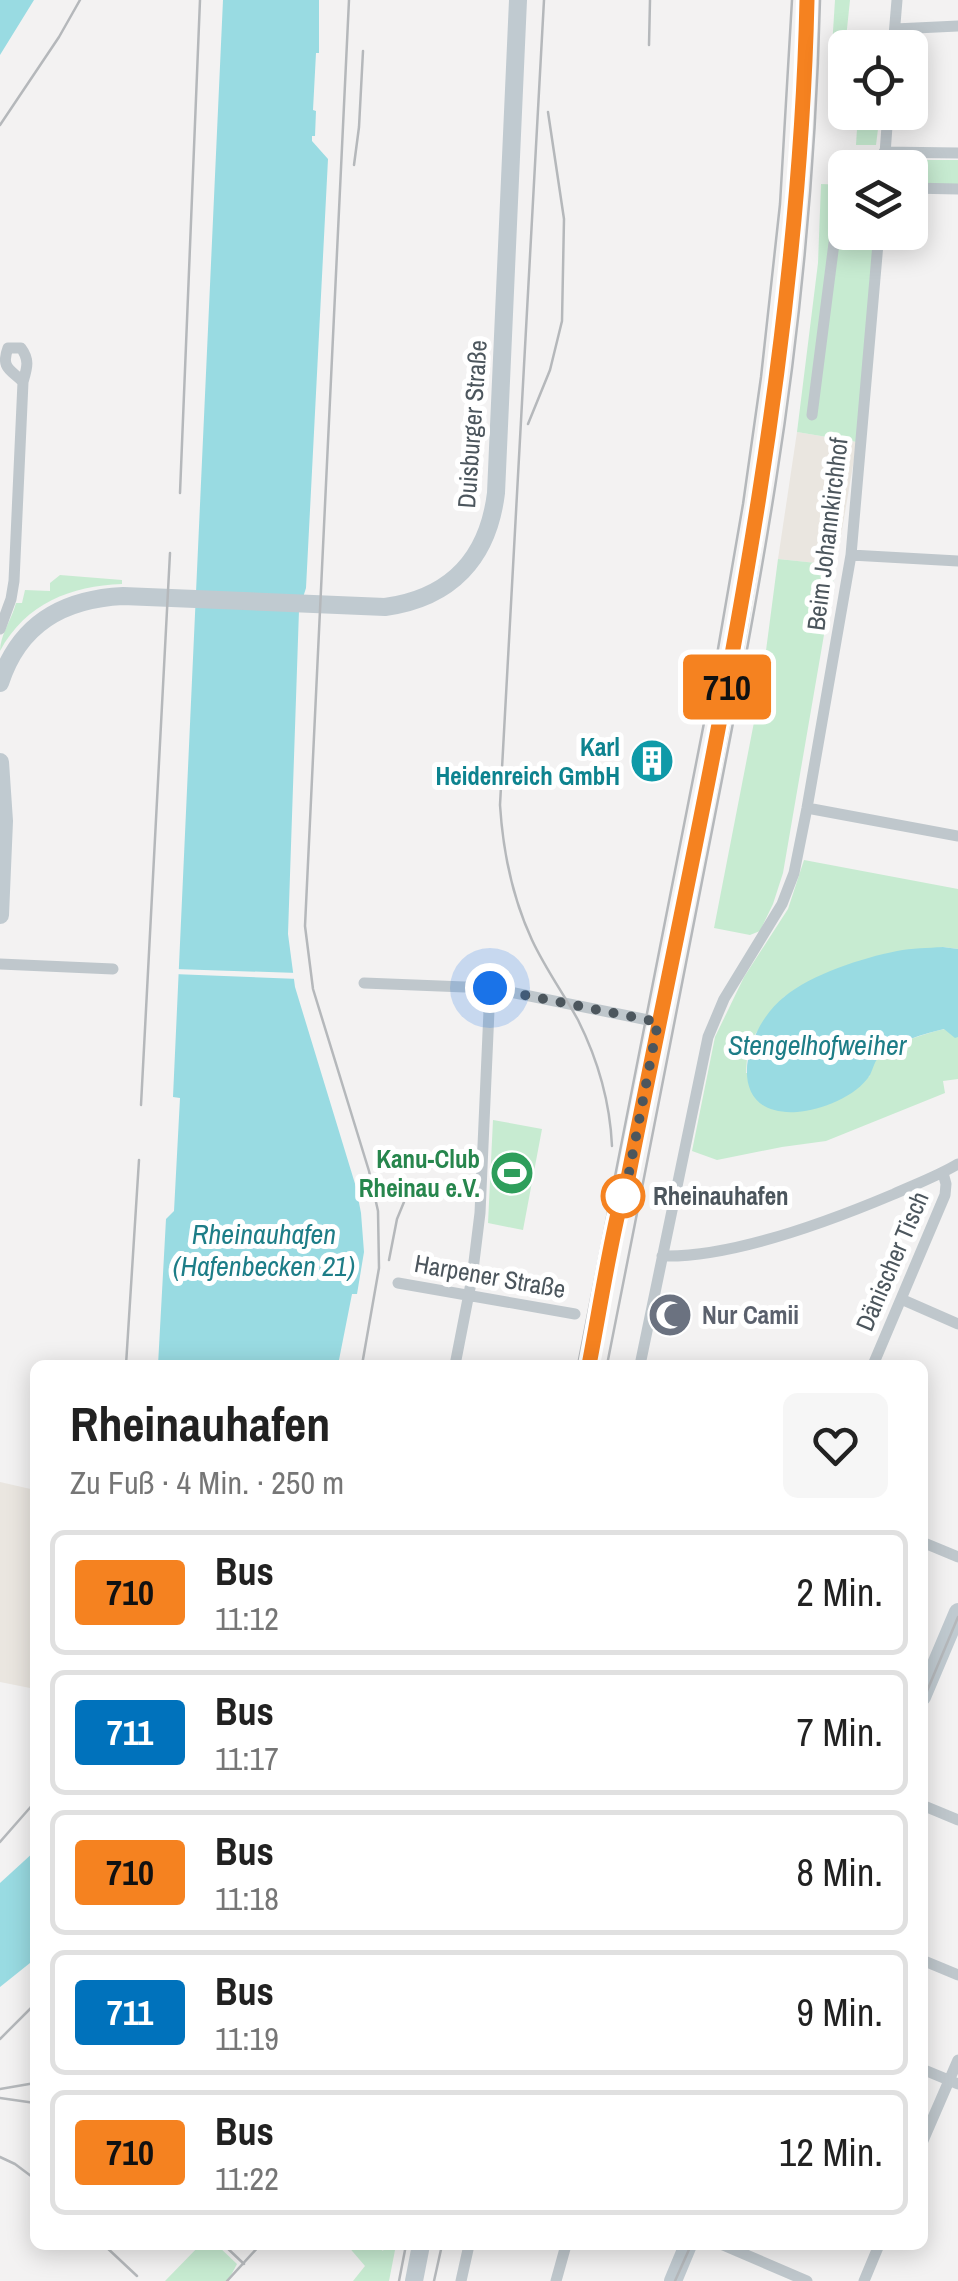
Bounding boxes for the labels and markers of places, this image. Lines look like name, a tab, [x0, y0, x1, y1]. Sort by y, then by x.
place label: Karl Heidenreich GmbH	[435, 730, 620, 793]
building icon: Karl Heidenreich GmbH	[629, 738, 675, 784]
place label: Kanu-Club Rheinau e.V.	[359, 1142, 480, 1205]
sports icon: Kanu-Club Rheinau e.V.	[489, 1150, 535, 1196]
marker: Rheinauhafen	[602, 1175, 644, 1217]
place label: Rheinauhafen	[653, 1179, 789, 1213]
mosque icon: Nur Camii	[647, 1292, 693, 1338]
place label: Nur Camii	[702, 1298, 799, 1332]

